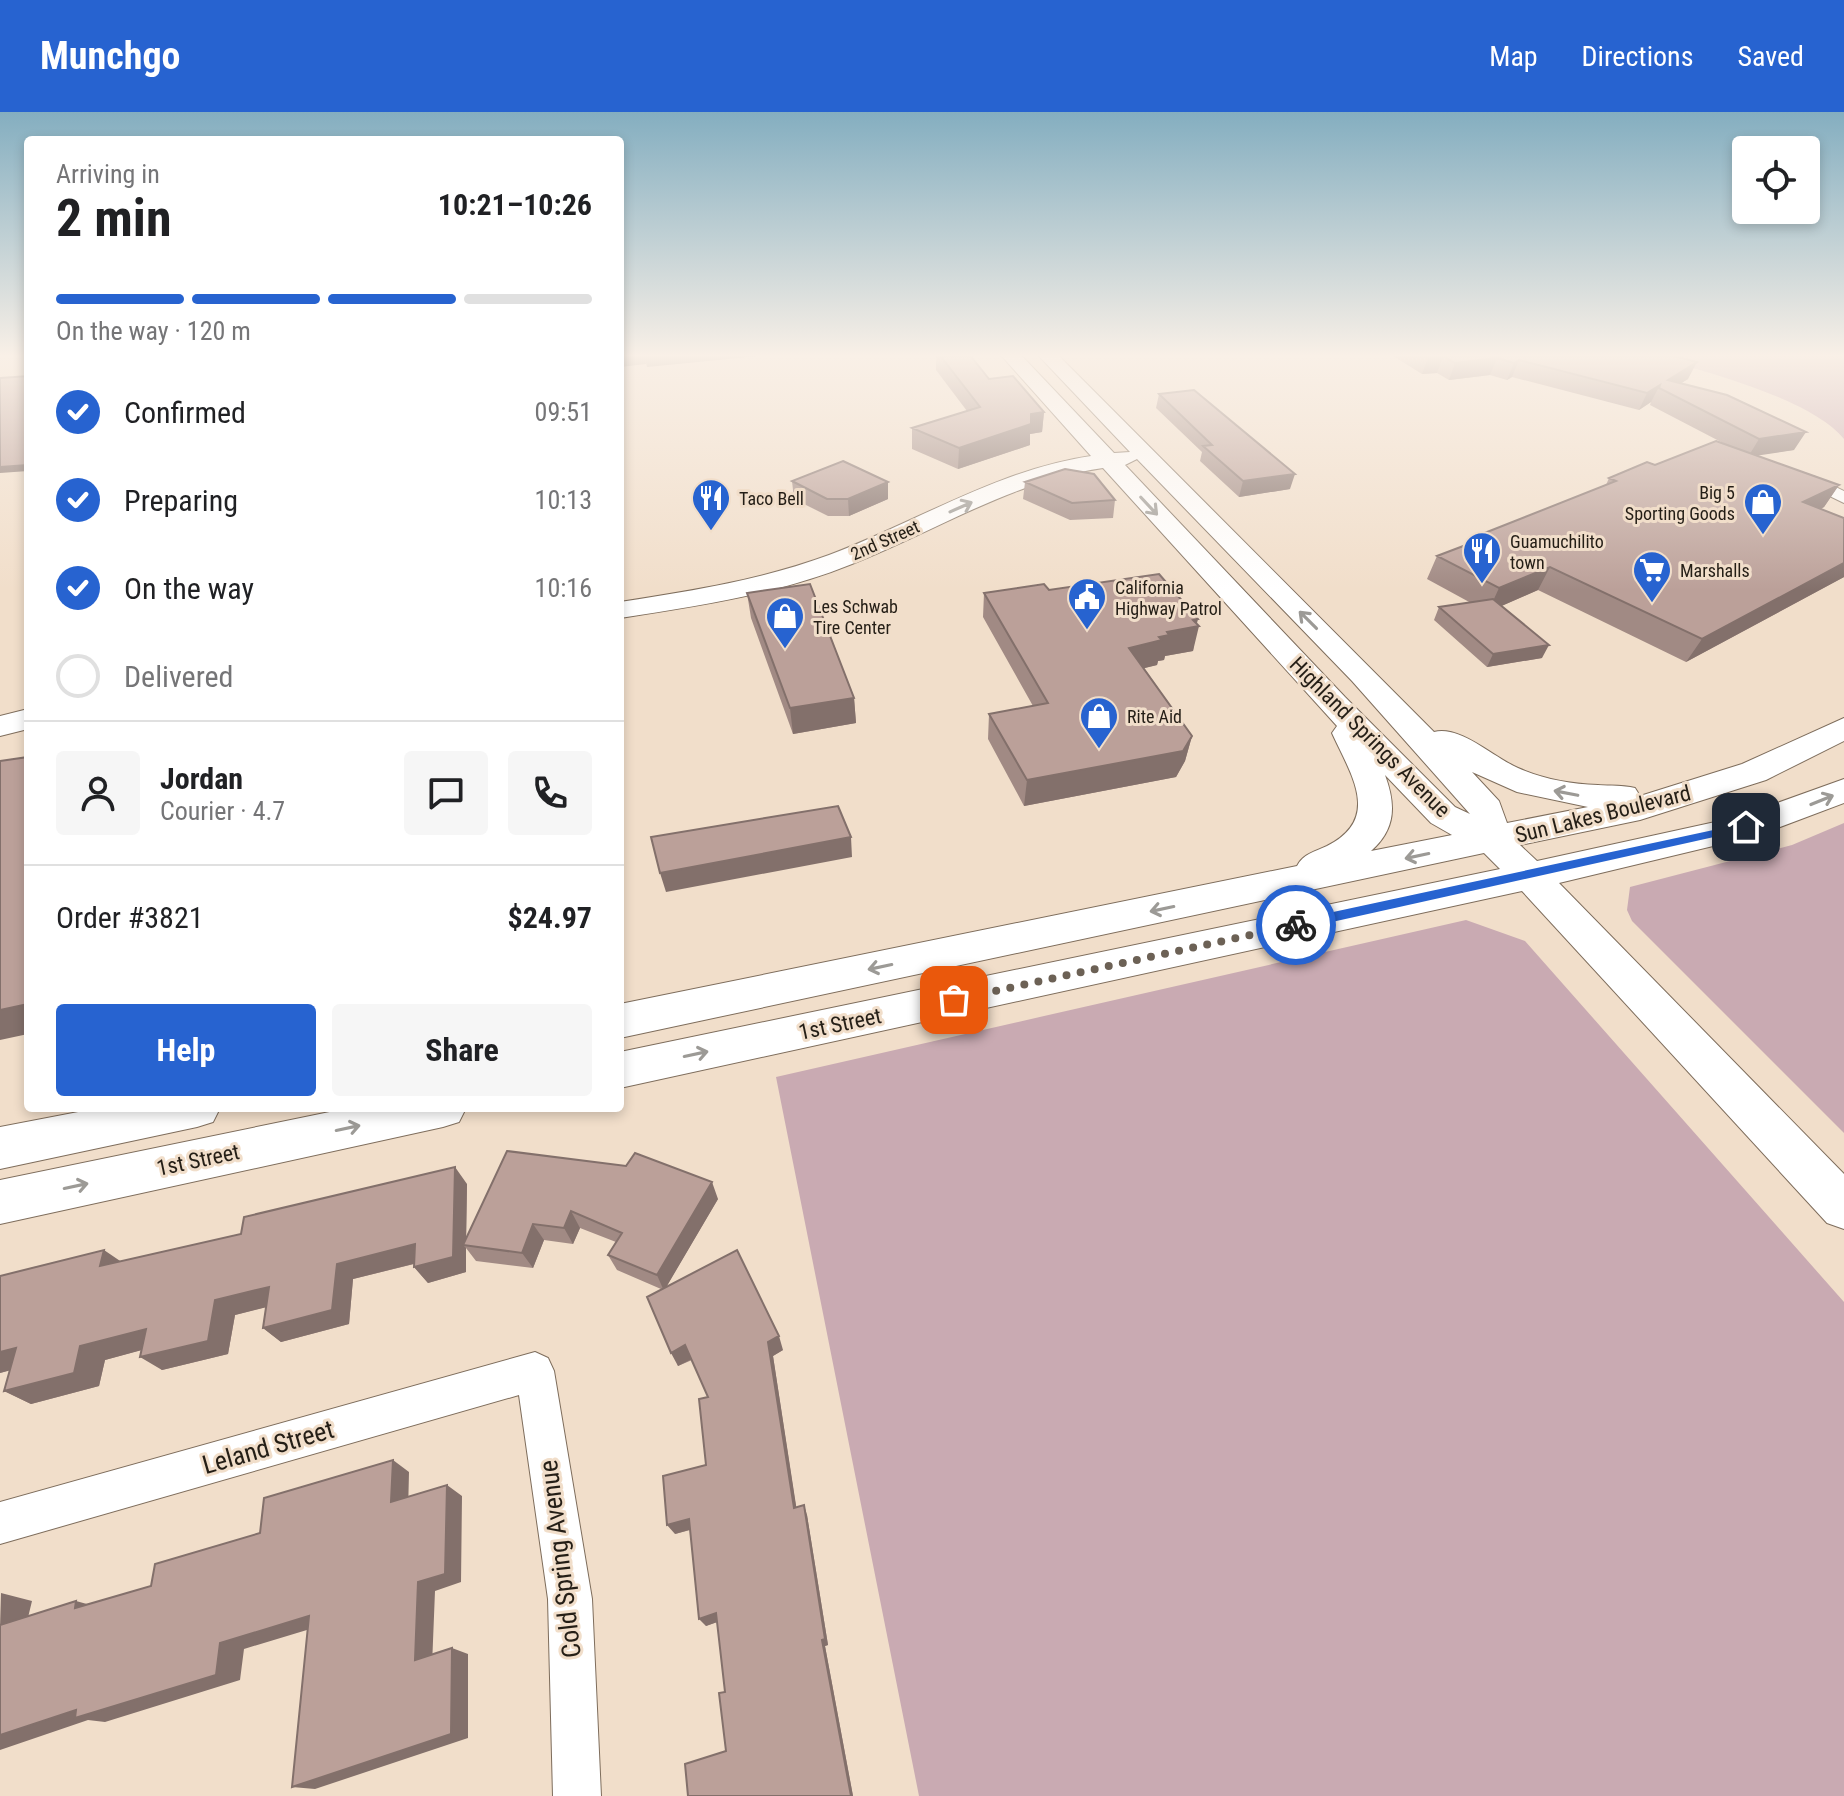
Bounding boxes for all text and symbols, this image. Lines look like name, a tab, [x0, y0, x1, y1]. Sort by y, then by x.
text: Munchgo	[40, 34, 180, 78]
text: Map	[1489, 40, 1538, 73]
text: Directions	[1582, 40, 1693, 73]
text: Saved	[1737, 40, 1804, 73]
map controls	[1732, 136, 1820, 224]
button: locate	[1732, 136, 1820, 224]
text: Arriving in	[56, 159, 160, 189]
text: 10:21–10:26	[438, 187, 592, 222]
text: 2 min	[56, 188, 172, 249]
text: On the way · 120 m	[56, 316, 251, 346]
icon: check	[56, 390, 100, 434]
text: Confirmed	[124, 395, 246, 430]
text: 09:51	[535, 397, 592, 427]
restaurant icon: Taco Bell	[690, 477, 732, 532]
icon: check	[56, 478, 100, 522]
shop icon: Big 5 Sporting Goods	[1742, 481, 1784, 536]
place label: Big 5 Sporting Goods	[1625, 482, 1735, 524]
text: Preparing	[124, 483, 238, 518]
text: 10:13	[535, 485, 592, 515]
place label: Taco Bell	[739, 488, 804, 509]
one-way arrow	[1140, 496, 1158, 516]
one-way arrow	[948, 498, 972, 513]
street label: 2nd Street	[847, 516, 923, 564]
restaurant icon: Guamuchilito town	[1461, 530, 1503, 585]
place label: Guamuchilito town	[1510, 531, 1604, 573]
supermarket icon: Marshalls	[1631, 549, 1673, 604]
place label: Marshalls	[1680, 560, 1750, 581]
icon: check	[56, 566, 100, 610]
text: On the way	[124, 571, 254, 606]
text: 10:16	[535, 573, 592, 603]
public building icon: California Highway Patrol	[1066, 576, 1108, 631]
place label: California Highway Patrol	[1115, 577, 1222, 619]
shop icon: Les Schwab Tire Center	[764, 595, 806, 650]
place label: Les Schwab Tire Center	[813, 596, 898, 638]
one-way arrow	[1299, 611, 1318, 630]
street label: Highland Springs Avenue	[1285, 652, 1455, 822]
text: Delivered	[124, 659, 233, 694]
shop icon: Rite Aid	[1078, 695, 1120, 750]
place label: Rite Aid	[1127, 706, 1182, 727]
button: person	[56, 751, 140, 835]
button: chat	[404, 751, 488, 835]
button: phone	[508, 751, 592, 835]
text: Jordan	[160, 761, 243, 796]
street label: Sun Lakes Boulevard	[1513, 780, 1693, 848]
one-way arrow	[1554, 785, 1580, 800]
one-way arrow	[1809, 791, 1834, 806]
pin	[1712, 793, 1780, 861]
text: Courier · 4.7	[160, 796, 285, 826]
icon: home	[1724, 805, 1768, 849]
one-way arrow	[1405, 849, 1430, 864]
courier	[1256, 885, 1336, 965]
text: Order #3821	[56, 900, 204, 935]
text: $24.97	[507, 900, 592, 935]
one-way arrow	[1150, 902, 1175, 917]
icon: bike	[1274, 903, 1318, 947]
one-way arrow	[868, 960, 893, 975]
pin	[920, 966, 988, 1034]
icon: bag	[932, 978, 976, 1022]
street label: 1st Street	[796, 1003, 884, 1045]
button: Help	[56, 1004, 316, 1096]
button: Share	[332, 1004, 592, 1096]
one-way arrow	[683, 1046, 709, 1061]
one-way arrow	[335, 1120, 361, 1135]
street label: 1st Street	[154, 1139, 242, 1181]
one-way arrow	[63, 1178, 89, 1193]
street label: Leland Street	[199, 1414, 337, 1480]
street label: Cold Spring Avenue	[533, 1458, 587, 1660]

